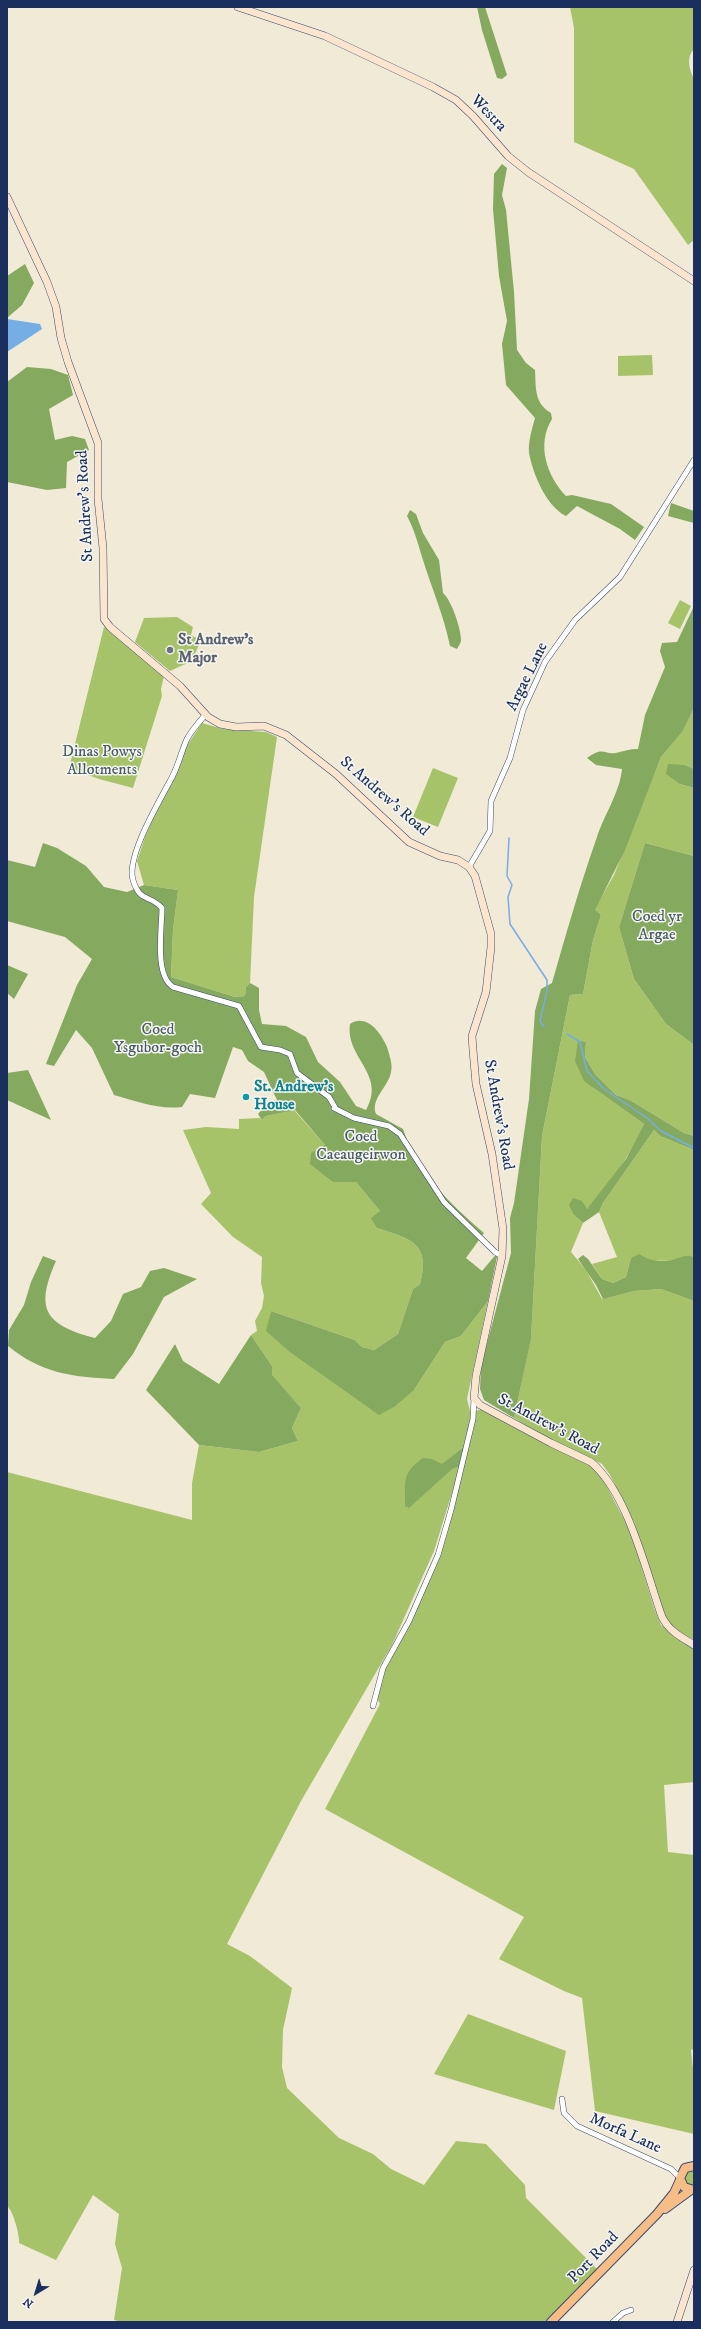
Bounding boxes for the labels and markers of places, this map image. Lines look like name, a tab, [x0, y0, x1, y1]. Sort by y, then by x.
place label: St Andrew's Major	[178, 631, 253, 669]
marker: St Andrew's Major	[165, 645, 175, 655]
place label: St. Andrew's House	[254, 1078, 333, 1116]
marker: St. Andrew's House	[241, 1092, 251, 1102]

